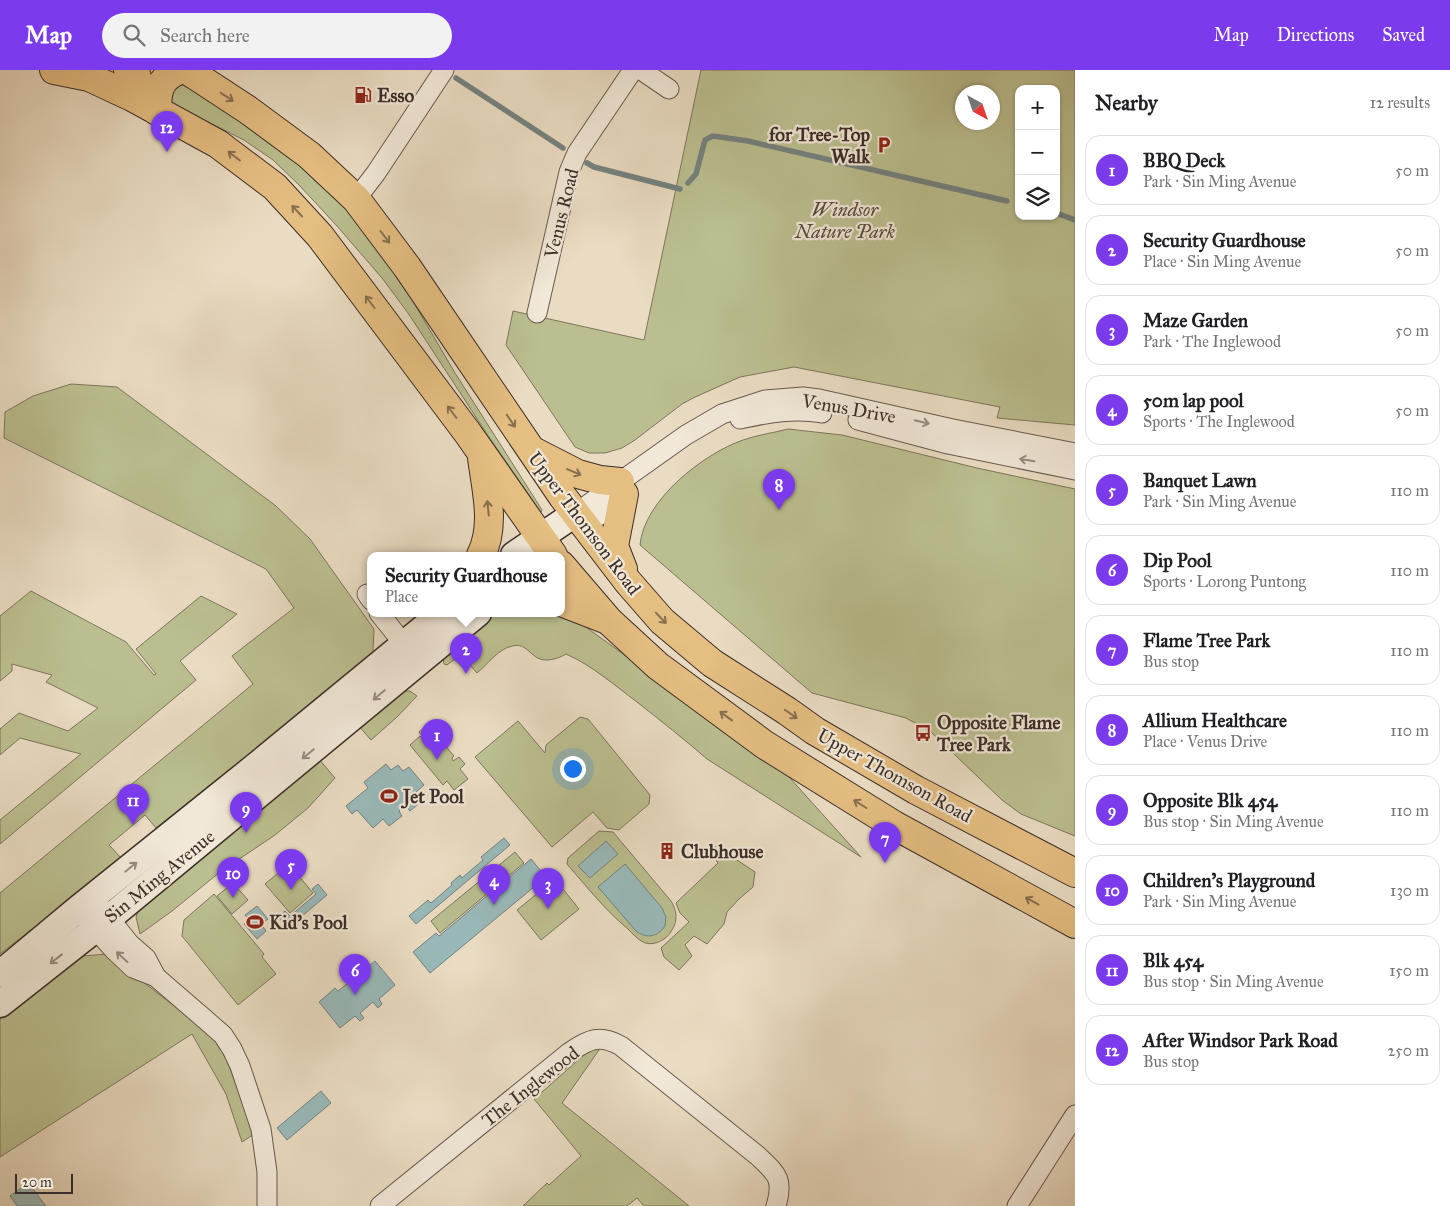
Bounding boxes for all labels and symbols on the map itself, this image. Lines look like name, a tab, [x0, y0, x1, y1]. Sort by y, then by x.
place label: Esso	[377, 84, 414, 107]
fuel station icon: Esso	[353, 85, 373, 105]
north arrow	[955, 85, 1000, 130]
one-way arrow	[220, 92, 234, 102]
pin: 12	[151, 111, 183, 152]
place label: for Tree-Top Walk	[768, 123, 871, 168]
parking icon: for Tree-Top Walk	[874, 135, 894, 155]
one-way arrow	[228, 151, 241, 162]
street label: Venus Road	[539, 165, 584, 261]
park label: Windsor Nature Park	[794, 198, 896, 243]
one-way arrow	[291, 204, 303, 217]
one-way arrow	[380, 230, 390, 244]
one-way arrow	[364, 296, 375, 309]
street label: Venus Drive	[799, 389, 898, 428]
one-way arrow	[447, 405, 457, 419]
one-way arrow	[506, 414, 516, 428]
one-way arrow	[913, 418, 929, 427]
street label: Upper Thomson Road	[523, 447, 646, 600]
one-way arrow	[1020, 454, 1036, 464]
one-way arrow	[566, 467, 581, 477]
pin: 8	[763, 469, 795, 510]
one-way arrow	[483, 500, 493, 516]
one-way arrow	[654, 612, 666, 624]
pin: 2	[450, 633, 482, 674]
one-way arrow	[372, 689, 385, 701]
one-way arrow	[784, 709, 798, 719]
one-way arrow	[720, 711, 733, 722]
place label: Opposite Flame Tree Park	[936, 711, 1061, 756]
pin: 1	[421, 719, 453, 760]
street label: Upper Thomson Road	[813, 723, 977, 828]
bus stop icon: Opposite Flame Tree Park	[913, 723, 933, 743]
one-way arrow	[302, 748, 315, 759]
your location	[560, 756, 586, 782]
pin: 11	[117, 784, 149, 825]
place label: Jet Pool	[400, 785, 465, 809]
sports icon: Jet Pool	[379, 786, 399, 806]
pin: 9	[230, 792, 262, 833]
one-way arrow	[854, 798, 868, 808]
pin: 7	[869, 822, 901, 863]
street label: Sin Ming Avenue	[99, 825, 220, 929]
place label: Clubhouse	[681, 840, 764, 863]
building icon: Clubhouse	[657, 841, 677, 861]
pin: 5	[275, 849, 307, 890]
pin: 10	[217, 857, 249, 898]
one-way arrow	[124, 862, 137, 873]
pin: 4	[478, 864, 510, 905]
pin: 3	[532, 868, 564, 909]
one-way arrow	[1026, 895, 1040, 905]
place label: Kid's Pool	[269, 911, 349, 934]
sports icon: Kid's Pool	[245, 912, 265, 932]
one-way arrow	[116, 951, 129, 963]
one-way arrow	[50, 954, 63, 965]
pin: 6	[339, 954, 371, 995]
street label: The Inglewood	[477, 1041, 585, 1132]
scale bar	[15, 1171, 72, 1194]

